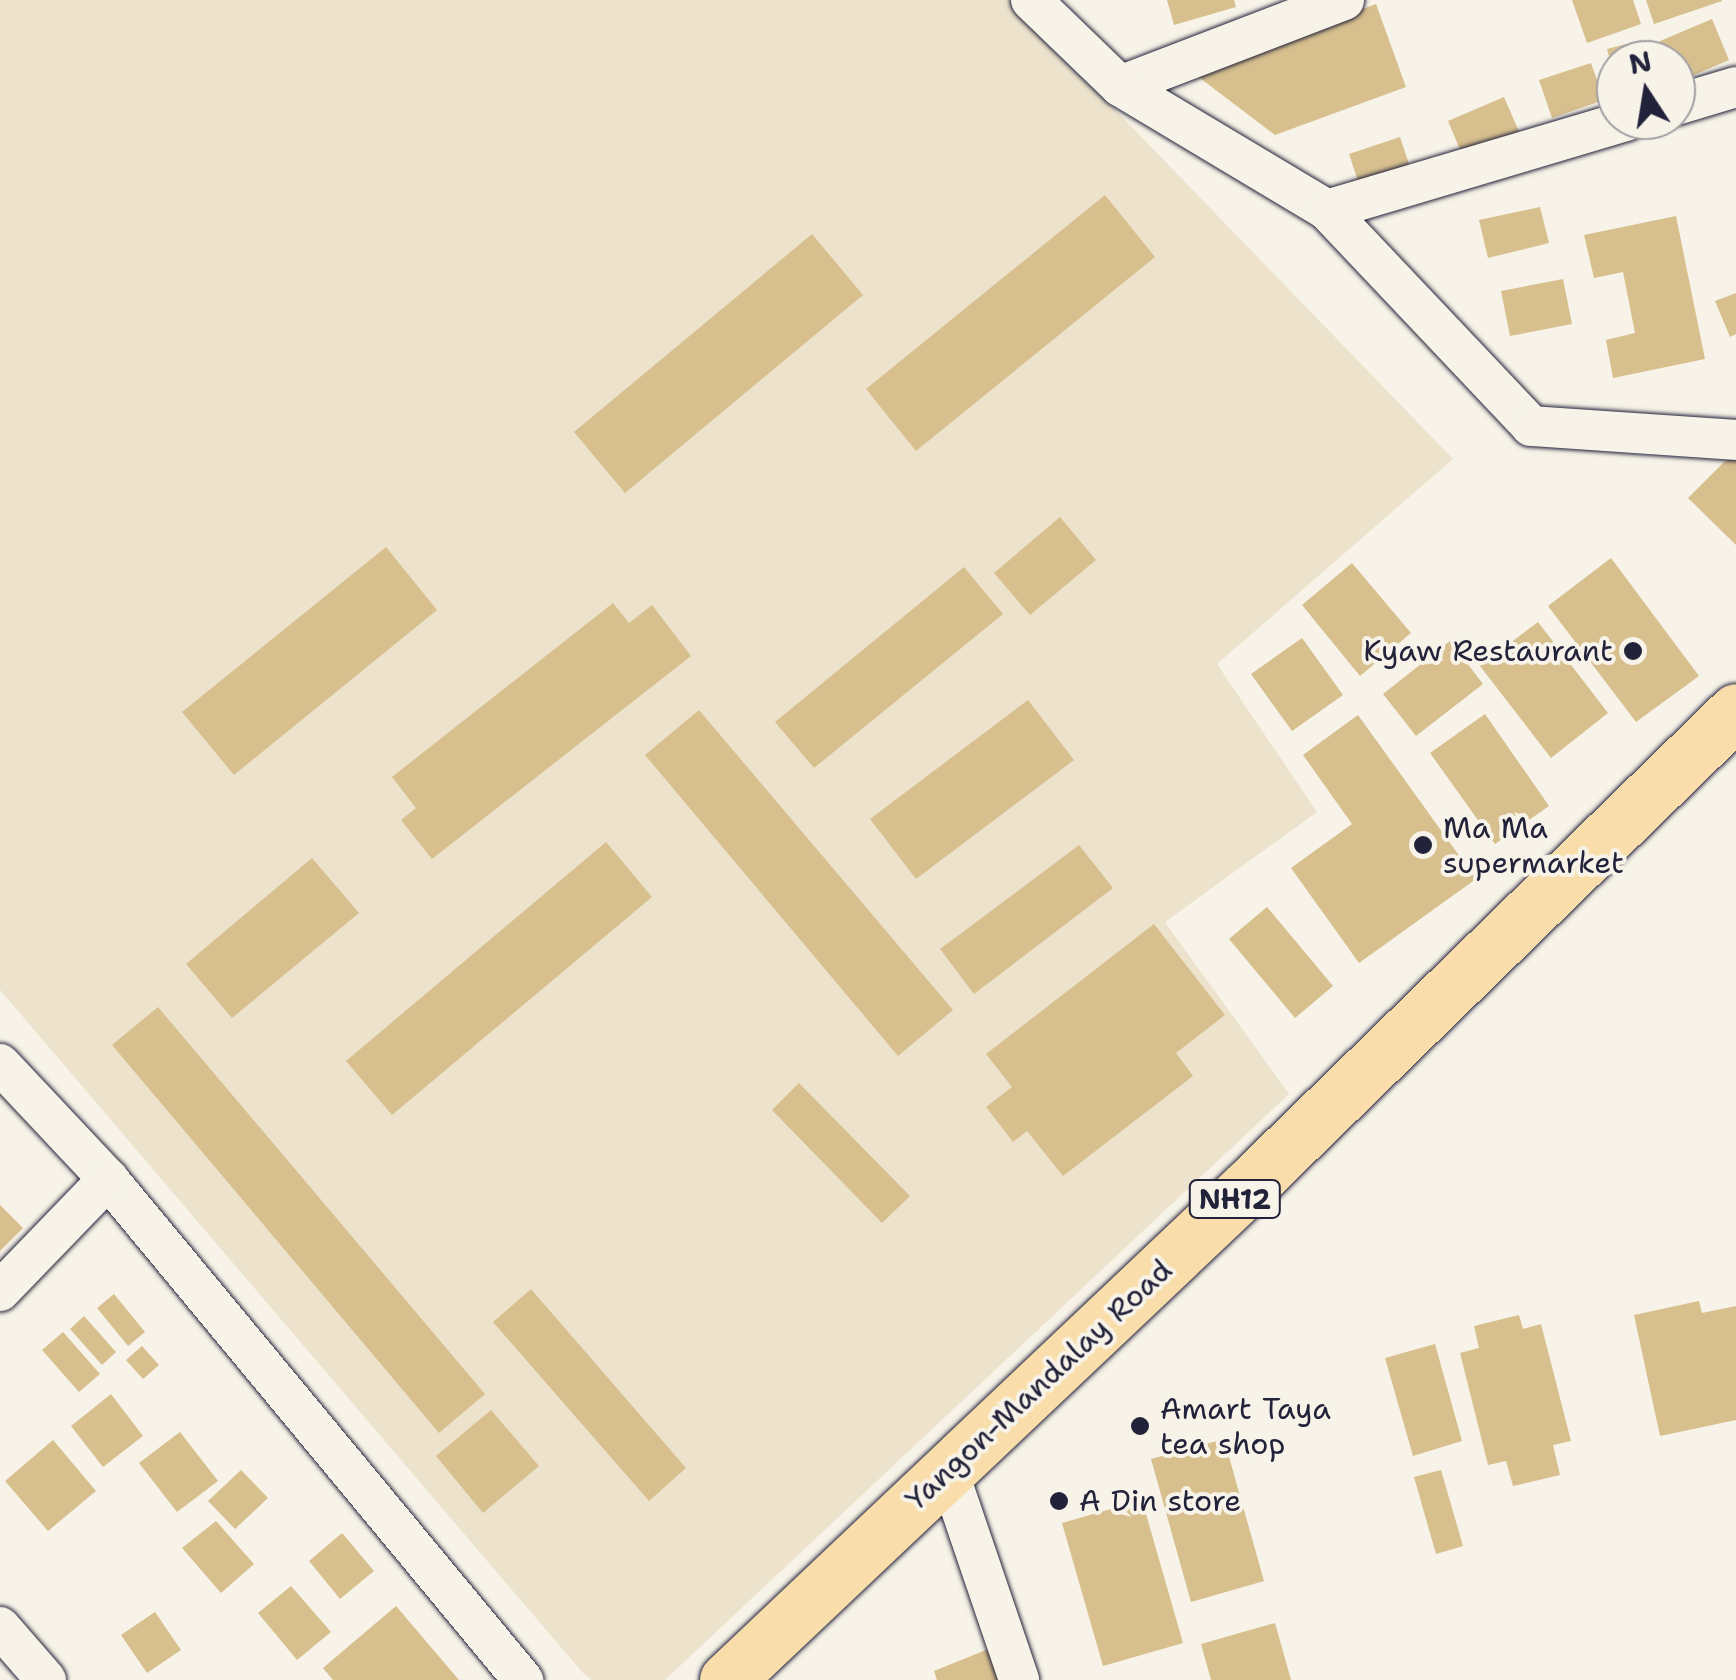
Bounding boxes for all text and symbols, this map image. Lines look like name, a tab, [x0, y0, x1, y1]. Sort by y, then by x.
north arrow	[1596, 40, 1696, 140]
text: N	[1625, 42, 1655, 84]
place label: Kyaw Restaurant	[1363, 633, 1613, 669]
marker: Kyaw Restaurant	[1622, 640, 1644, 662]
place label: Ma Ma supermarket	[1443, 810, 1624, 880]
marker: Ma Ma supermarket	[1412, 834, 1434, 856]
road number: NH12	[1188, 1176, 1282, 1222]
street label: Yangon-Mandalay Road	[898, 1252, 1180, 1518]
place label: Amart Taya tea shop	[1160, 1391, 1331, 1462]
marker: Amart Taya tea shop	[1129, 1415, 1151, 1437]
place label: A Din store	[1079, 1483, 1241, 1519]
marker: A Din store	[1048, 1490, 1070, 1512]

